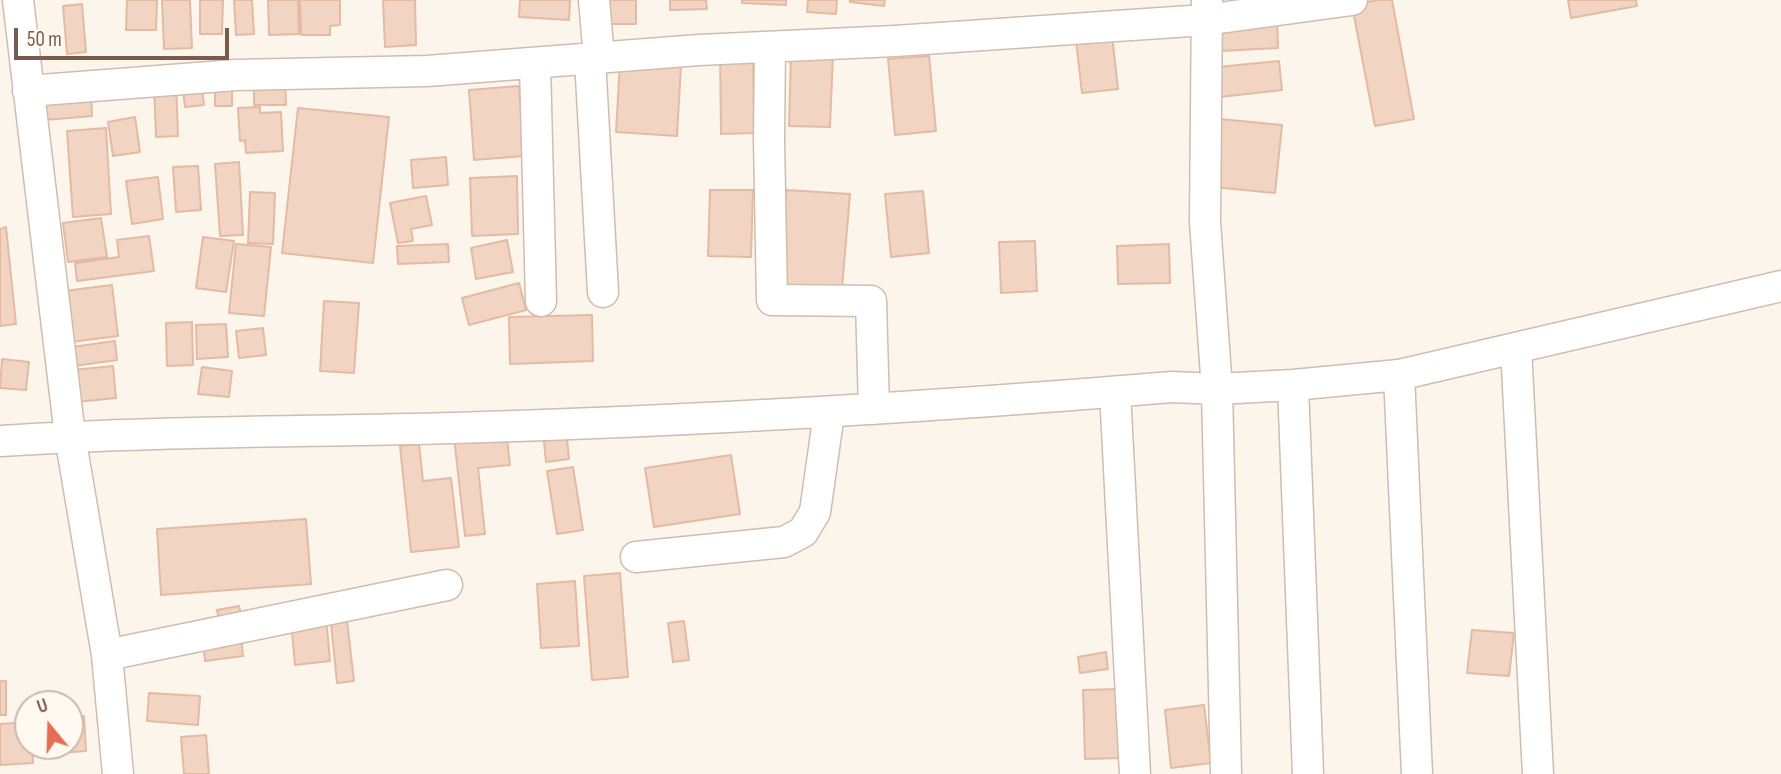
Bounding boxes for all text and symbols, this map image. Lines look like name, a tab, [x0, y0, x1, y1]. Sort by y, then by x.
scale bar	[18, 14, 233, 58]
text: 50 m	[27, 27, 62, 52]
north arrow	[14, 690, 84, 760]
text: U	[34, 694, 51, 719]

